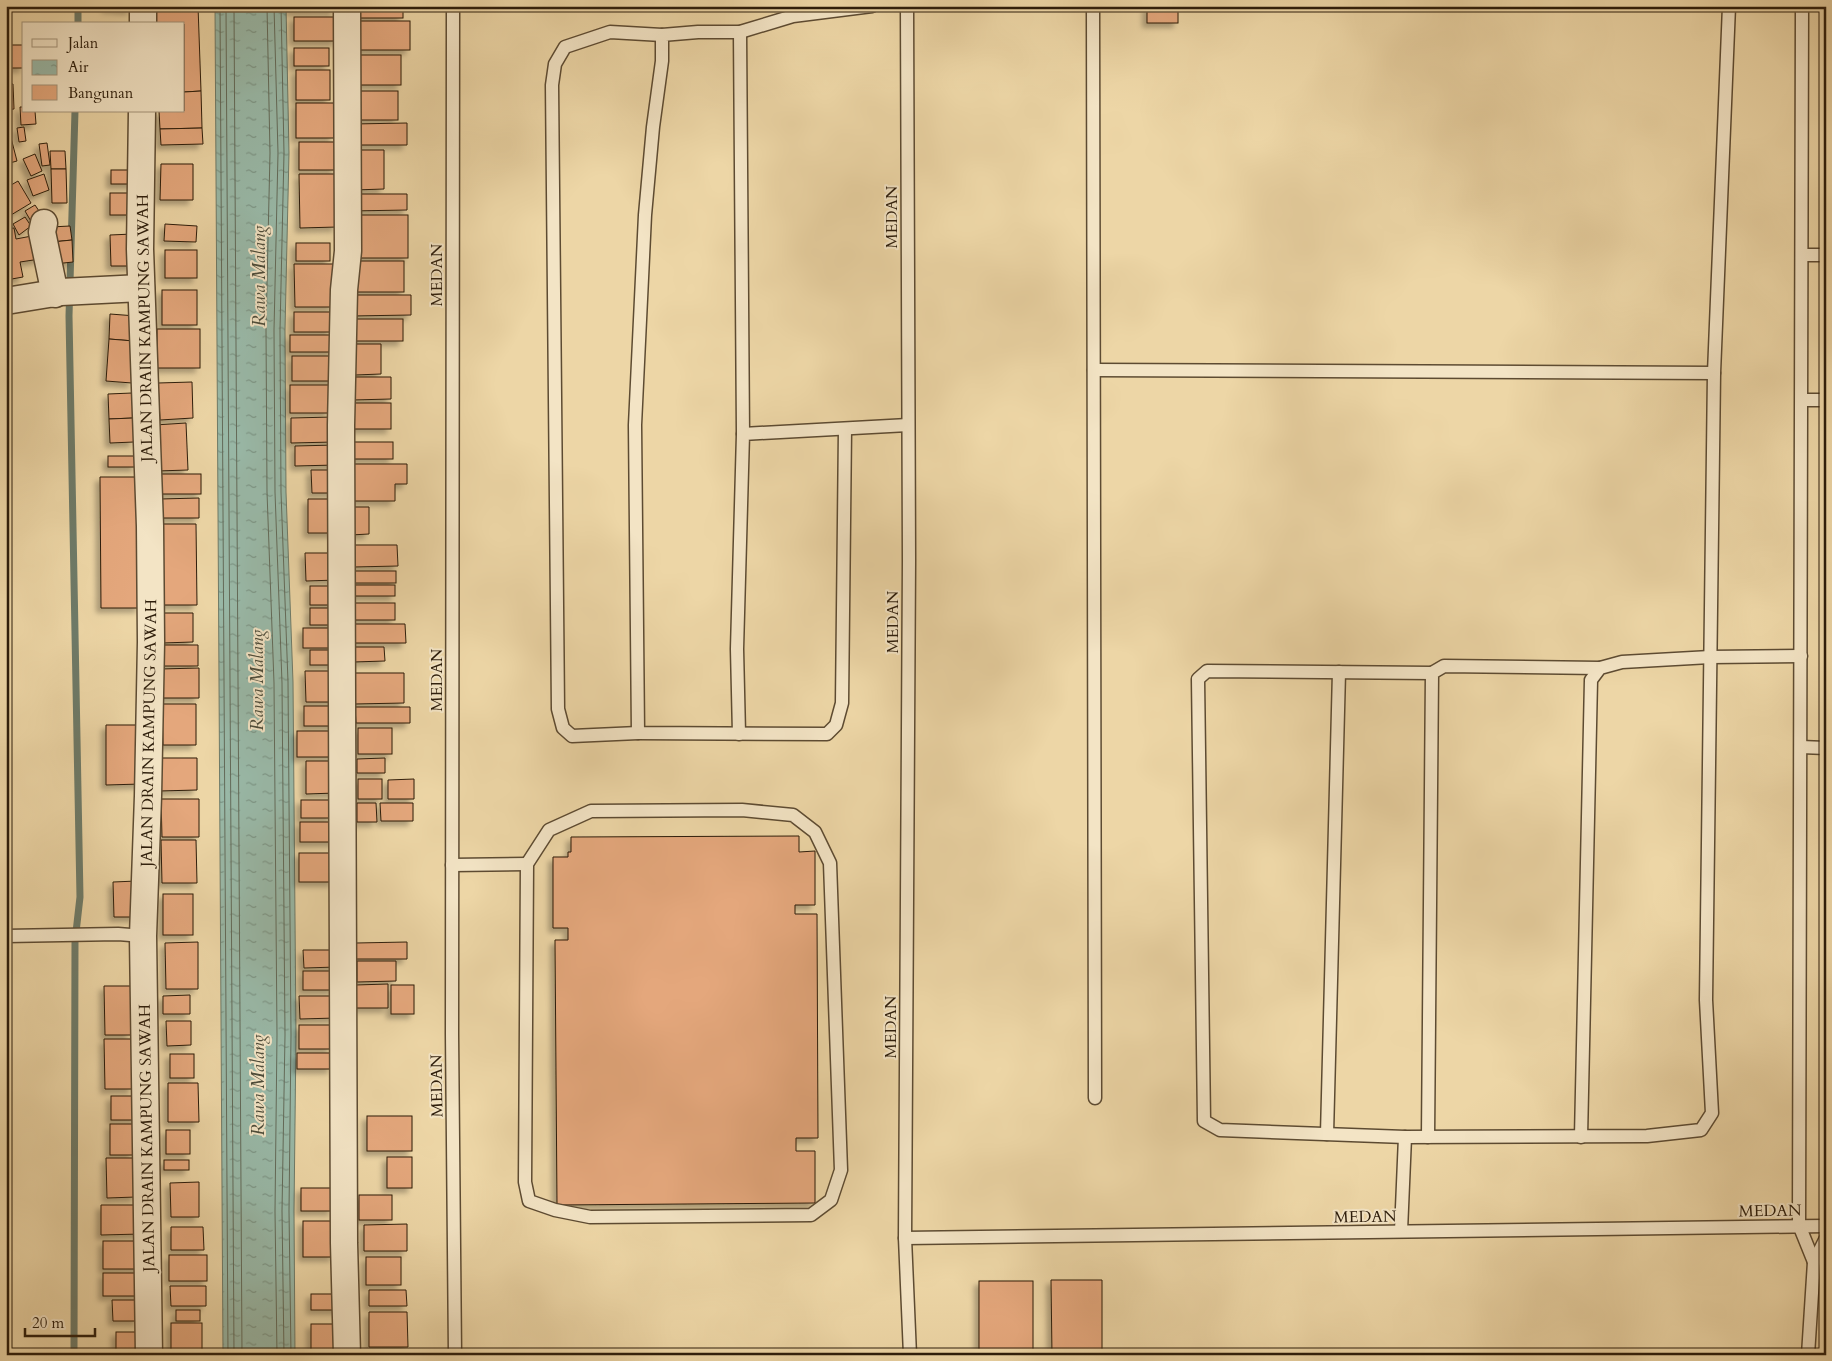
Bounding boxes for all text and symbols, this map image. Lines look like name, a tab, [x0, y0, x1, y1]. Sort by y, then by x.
legend	[22, 22, 185, 112]
text: Jalan	[66, 33, 99, 53]
text: Air	[68, 57, 89, 77]
text: Bangunan	[68, 83, 134, 103]
street label: MEDAN	[881, 185, 903, 248]
street label: JALAN DRAIN KAMPUNG SAWAH	[132, 194, 158, 464]
water label: Rawa Malang	[247, 225, 272, 327]
street label: MEDAN	[426, 243, 448, 306]
street label: MEDAN	[882, 590, 904, 653]
street label: JALAN DRAIN KAMPUNG SAWAH	[136, 599, 162, 869]
water label: Rawa Malang	[245, 629, 270, 731]
street label: MEDAN	[426, 648, 448, 711]
street label: MEDAN	[880, 995, 902, 1058]
street label: JALAN DRAIN KAMPUNG SAWAH	[134, 1004, 160, 1274]
water label: Rawa Malang	[246, 1034, 271, 1136]
street label: MEDAN	[425, 1054, 449, 1118]
street label: MEDAN	[1738, 1199, 1802, 1223]
street label: MEDAN	[1333, 1205, 1397, 1229]
scale bar	[25, 1306, 95, 1338]
text: 20 m	[32, 1313, 64, 1333]

